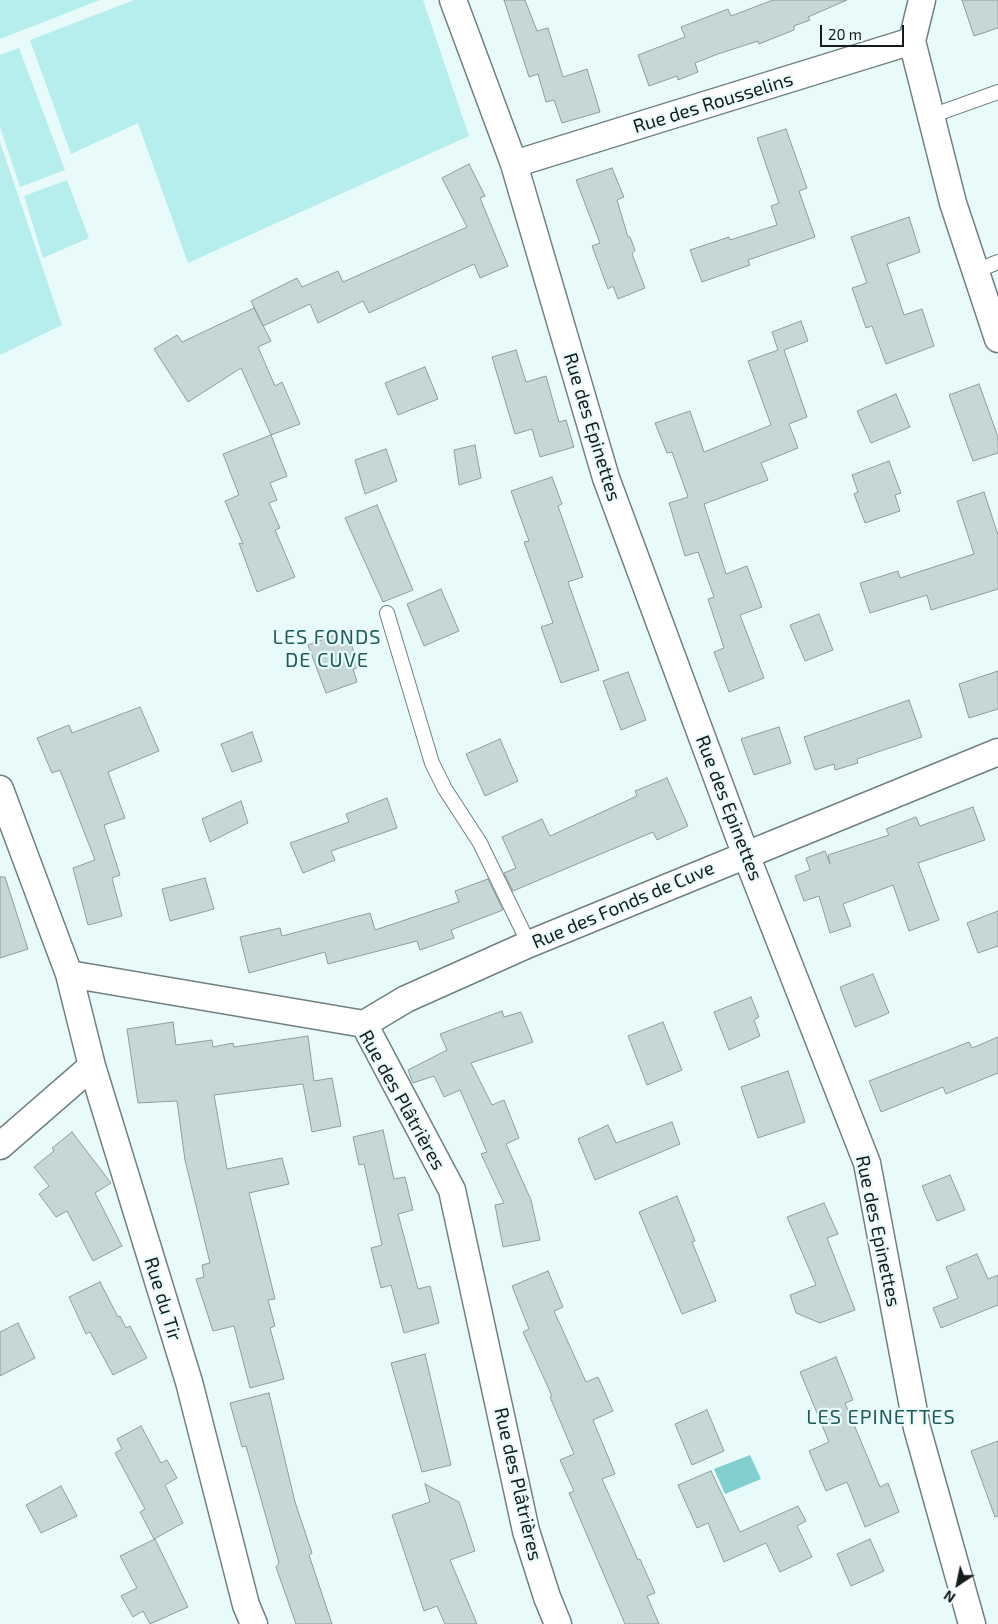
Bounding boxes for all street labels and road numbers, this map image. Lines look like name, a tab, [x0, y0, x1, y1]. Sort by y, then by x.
street label: Rue des Rousselins	[630, 68, 796, 138]
street label: Rue des Epinettes	[559, 350, 625, 504]
street label: Rue des Epinettes	[691, 732, 767, 884]
street label: Rue des Fonds de Cuve	[528, 856, 718, 954]
street label: Rue des Plâtrières	[354, 1026, 450, 1174]
street label: Rue des Epinettes	[851, 1153, 905, 1309]
street label: Rue du Tir	[139, 1254, 187, 1344]
street label: Rue des Plâtrières	[489, 1405, 547, 1563]

